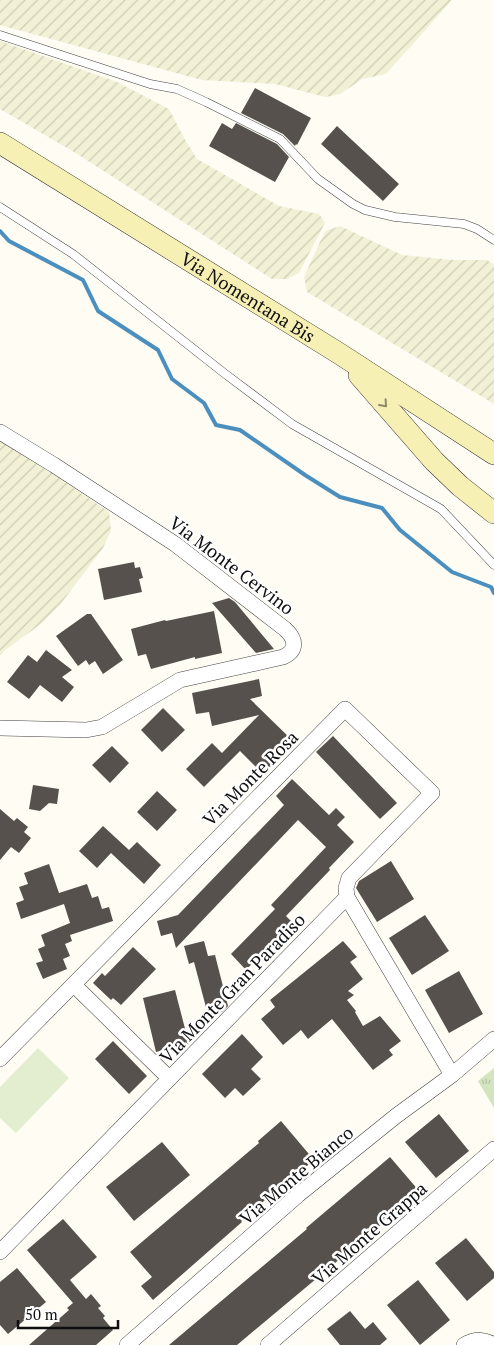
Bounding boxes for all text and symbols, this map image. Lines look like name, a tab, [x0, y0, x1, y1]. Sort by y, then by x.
street label: Via Nomentana Bis	[176, 246, 320, 348]
one-way arrow	[378, 398, 387, 407]
street label: Via Monte Cervino	[165, 510, 299, 620]
street label: Via Monte Rosa	[197, 725, 303, 831]
street label: Via Monte Gran Paradiso	[154, 908, 310, 1068]
street label: Via Monte Bianco	[234, 1120, 358, 1230]
street label: Via Monte Grappa	[306, 1176, 432, 1290]
scale bar	[18, 1298, 118, 1330]
text: 50 m	[25, 1304, 58, 1324]

